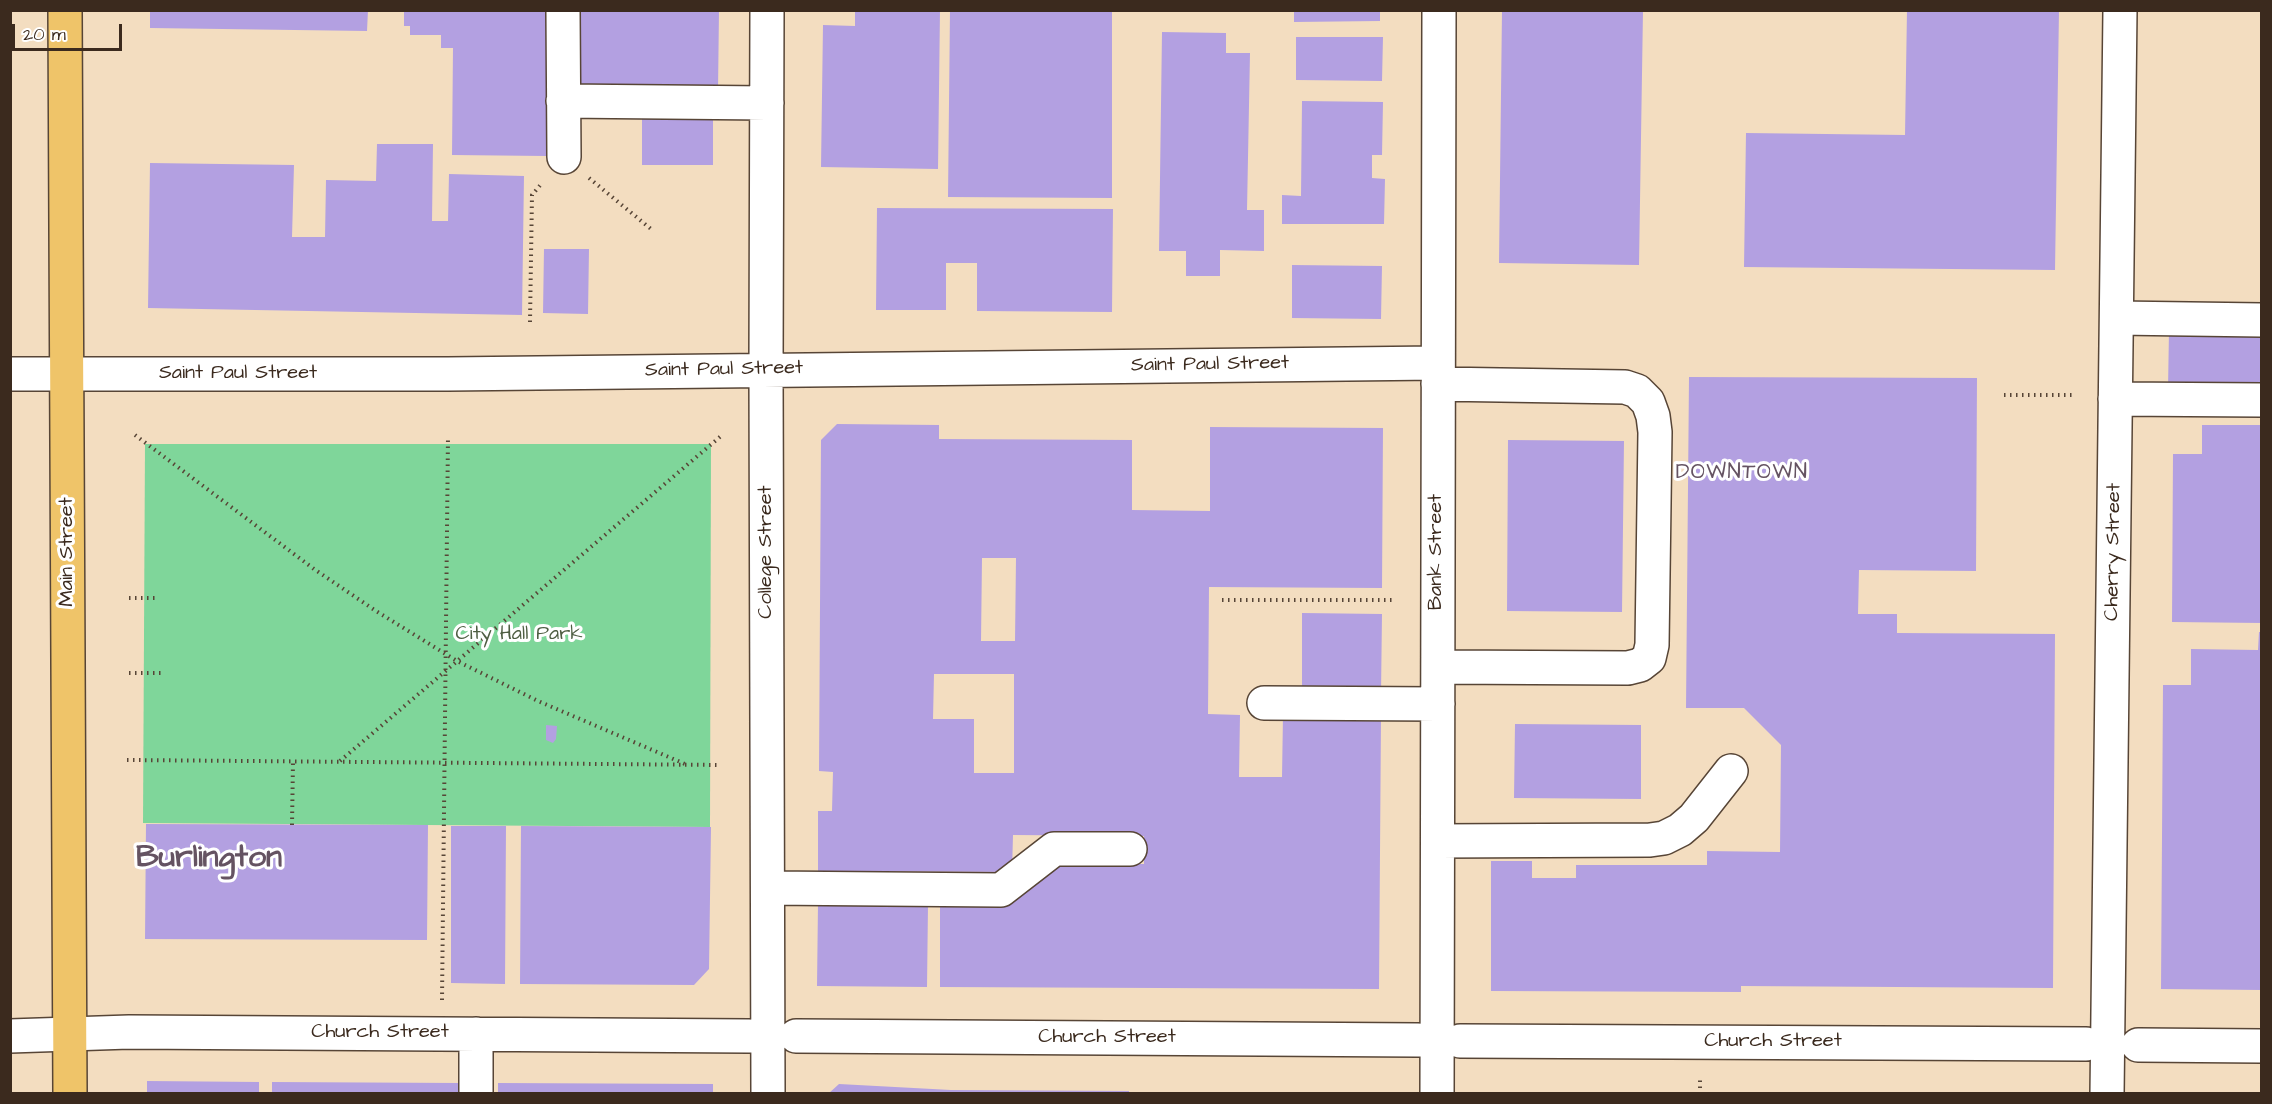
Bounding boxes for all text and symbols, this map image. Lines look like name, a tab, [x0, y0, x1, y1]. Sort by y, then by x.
scale bar	[15, 12, 124, 50]
text: 20 m	[23, 22, 66, 47]
street label: Saint Paul Street	[1131, 352, 1289, 378]
street label: Saint Paul Street	[645, 357, 803, 383]
street label: Saint Paul Street	[159, 362, 317, 386]
district label: DOWNTOWN	[1676, 461, 1808, 487]
street label: Cherry Street	[2101, 483, 2127, 621]
street label: College Street	[755, 485, 779, 619]
street label: Bank Street	[1425, 494, 1449, 610]
street label: Main Street	[56, 497, 80, 607]
park label: City Hall Park	[455, 623, 583, 647]
district label: Burlington	[136, 840, 282, 878]
street label: Church Street	[311, 1021, 449, 1045]
street label: Church Street	[1038, 1026, 1176, 1050]
street label: Church Street	[1704, 1030, 1842, 1054]

